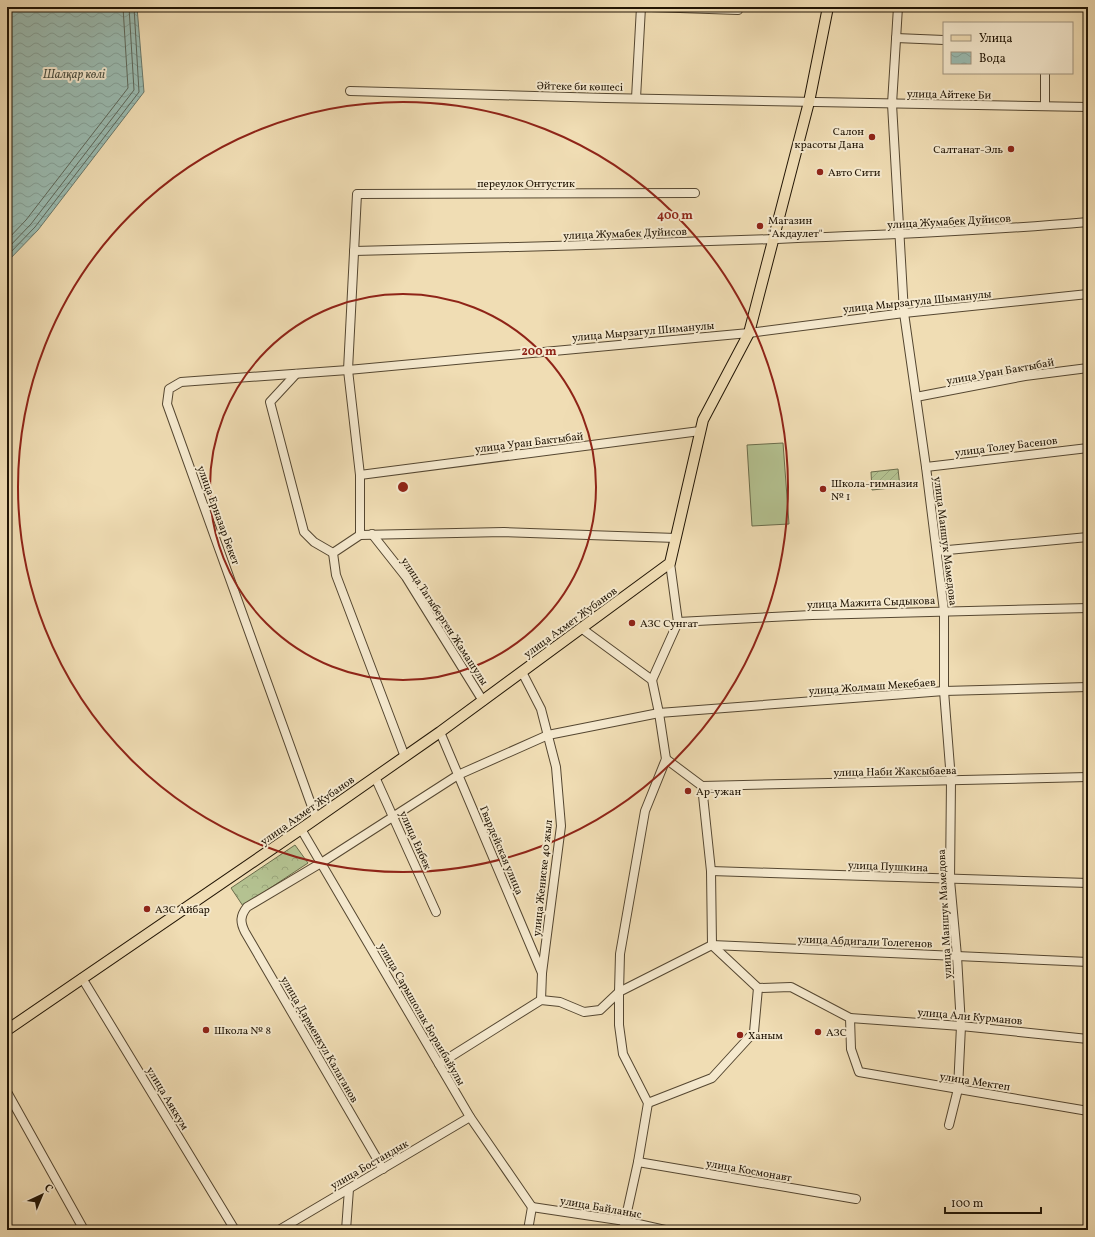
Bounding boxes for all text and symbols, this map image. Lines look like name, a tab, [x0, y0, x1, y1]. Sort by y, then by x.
legend	[943, 22, 1073, 74]
text: Улица	[979, 31, 1012, 47]
text: Вода	[979, 51, 1006, 67]
water label: Шалқар көлі	[43, 67, 106, 83]
street label: Әйтеке би көшесі	[537, 79, 623, 96]
street label: улица Айтеке Би	[907, 87, 992, 104]
place label: Салон красоты Дана	[795, 125, 865, 153]
marker: Салон красоты Дана	[867, 132, 877, 142]
place label: Салтанат-Эль	[933, 143, 1003, 158]
marker: Салтанат-Эль	[1006, 144, 1016, 154]
place label: Авто Сити	[828, 166, 881, 181]
marker: Авто Сити	[815, 167, 825, 177]
street label: переулок Онтустик	[477, 177, 575, 192]
text: 400 m	[657, 208, 693, 224]
street label: улица Жумабек Дуйисов	[887, 212, 1012, 233]
place label: Магазин "Акдаулет"	[768, 214, 823, 242]
marker: Магазин "Акдаулет"	[755, 221, 765, 231]
street label: улица Жумабек Дуйисов	[563, 225, 688, 244]
street label: улица Мырзагула Шыманулы	[842, 287, 992, 318]
street label: улица Мырзагул Шиманулы	[571, 319, 715, 346]
text: 200 m	[521, 344, 557, 360]
street label: улица Уран Бактыбай	[945, 356, 1056, 389]
street label: улица Уран Бактыбай	[474, 429, 585, 458]
street label: улица Толеу Басенов	[954, 434, 1059, 461]
street label: улица Ерназар Бекет	[193, 464, 243, 568]
street label: улица Маншук Мамедова	[929, 476, 960, 607]
place label: Школа-гимназия № 1	[831, 477, 918, 505]
centre of rings	[396, 480, 410, 494]
marker: Школа-гимназия № 1	[818, 484, 828, 494]
street label: улица Тагыберген Жамашулы	[397, 555, 491, 689]
street label: улица Ахмет Жубанов	[521, 584, 621, 662]
street label: улица Мажита Сыдыкова	[807, 594, 936, 613]
place label: АЗС Сунгат	[640, 617, 698, 632]
marker: АЗС Сунгат	[627, 618, 637, 628]
street label: улица Жолмаш Мекебаев	[808, 676, 937, 699]
street label: улица Наби Жаксыбаева	[833, 764, 957, 781]
street label: улица Ахмет Жубанов	[258, 773, 358, 849]
place label: Ар-ужан	[696, 785, 741, 800]
marker: Ар-ужан	[683, 786, 693, 796]
street label: Гвардейская улица	[475, 804, 526, 898]
street label: улица Енбек	[395, 809, 434, 873]
street label: улица Жениске 40 жыл	[530, 819, 557, 937]
street label: улица Маншук Мамедова	[935, 848, 956, 979]
street label: улица Пушкина	[847, 859, 929, 876]
place label: АЗС Айбар	[155, 903, 210, 918]
marker: АЗС Айбар	[142, 904, 152, 914]
street label: улица Абдигали Толегенов	[797, 933, 933, 952]
street label: улица Сарышолак Боранбайулы	[374, 941, 468, 1089]
street label: улица Дарменкул Калаганов	[276, 974, 361, 1106]
street label: улица Али Курманов	[917, 1005, 1023, 1030]
place label: Школа № 8	[214, 1024, 271, 1039]
marker: Школа № 8	[201, 1025, 211, 1035]
place label: АЗС	[826, 1026, 847, 1041]
marker: АЗС	[813, 1027, 823, 1037]
place label: Ханым	[748, 1029, 783, 1044]
marker: Ханым	[735, 1030, 745, 1040]
street label: улица Аяккум	[142, 1064, 192, 1134]
street label: улица Мектеп	[938, 1070, 1011, 1095]
street label: улица Бостандык	[328, 1137, 412, 1194]
street label: улица Космонавт	[705, 1157, 793, 1186]
north arrow	[22, 1175, 62, 1215]
text: С	[40, 1181, 56, 1197]
scale bar	[945, 1189, 1041, 1215]
street label: улица Байланыс	[559, 1194, 643, 1223]
text: 100 m	[951, 1196, 984, 1212]

